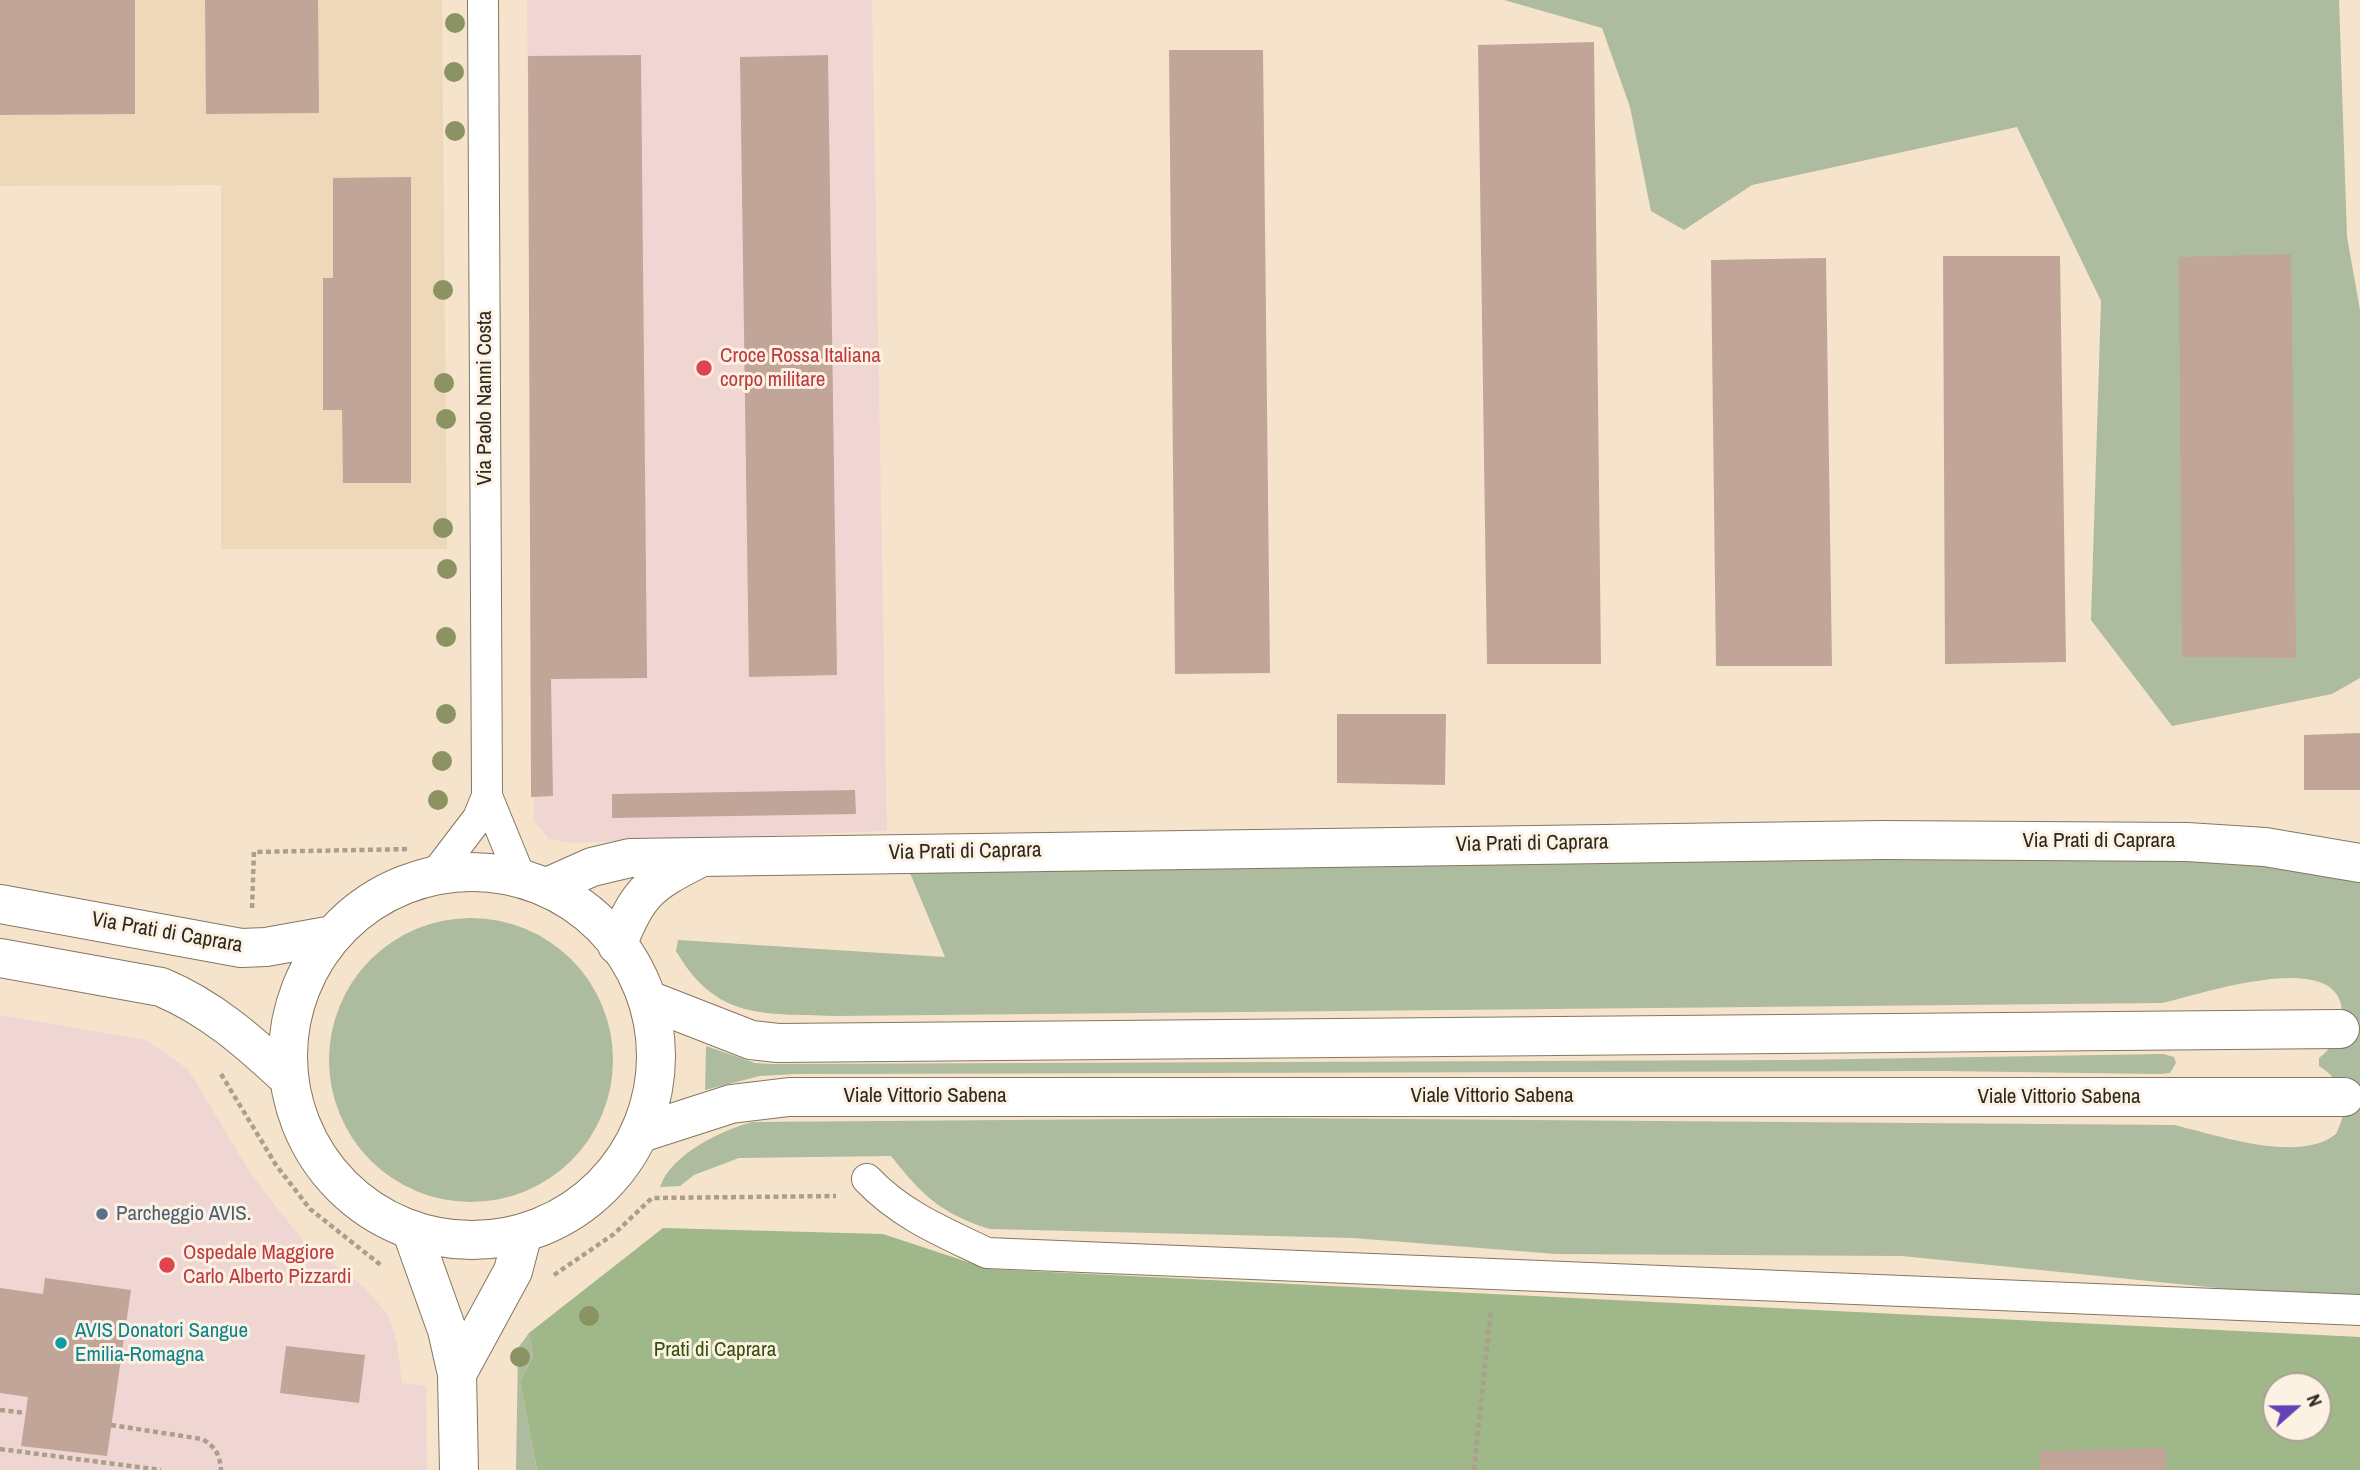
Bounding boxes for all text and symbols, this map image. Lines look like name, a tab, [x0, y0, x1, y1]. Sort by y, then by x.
street label: Via Paolo Nanni Costa	[472, 311, 498, 485]
place label: Croce Rossa Italiana corpo militare	[720, 343, 881, 393]
marker: Croce Rossa Italiana corpo militare	[694, 358, 714, 378]
street label: Via Prati di Caprara	[2023, 828, 2175, 854]
street label: Via Prati di Caprara	[1455, 830, 1609, 858]
street label: Via Prati di Caprara	[888, 838, 1042, 866]
street label: Via Prati di Caprara	[90, 907, 244, 959]
street label: Viale Vittorio Sabena	[843, 1083, 1007, 1109]
street label: Viale Vittorio Sabena	[1410, 1083, 1574, 1109]
street label: Viale Vittorio Sabena	[1977, 1084, 2141, 1110]
place label: Parcheggio AVIS.	[116, 1201, 252, 1227]
marker: Parcheggio AVIS.	[94, 1206, 110, 1222]
place label: Ospedale Maggiore Carlo Alberto Pizzardi	[183, 1240, 351, 1290]
marker: Ospedale Maggiore Carlo Alberto Pizzardi	[157, 1255, 177, 1275]
place label: AVIS Donatori Sangue Emilia-Romagna	[75, 1318, 248, 1368]
marker: AVIS Donatori Sangue Emilia-Romagna	[53, 1335, 69, 1351]
park label: Prati di Caprara	[654, 1337, 776, 1363]
north arrow	[2262, 1372, 2332, 1442]
text: N	[2301, 1390, 2329, 1410]

